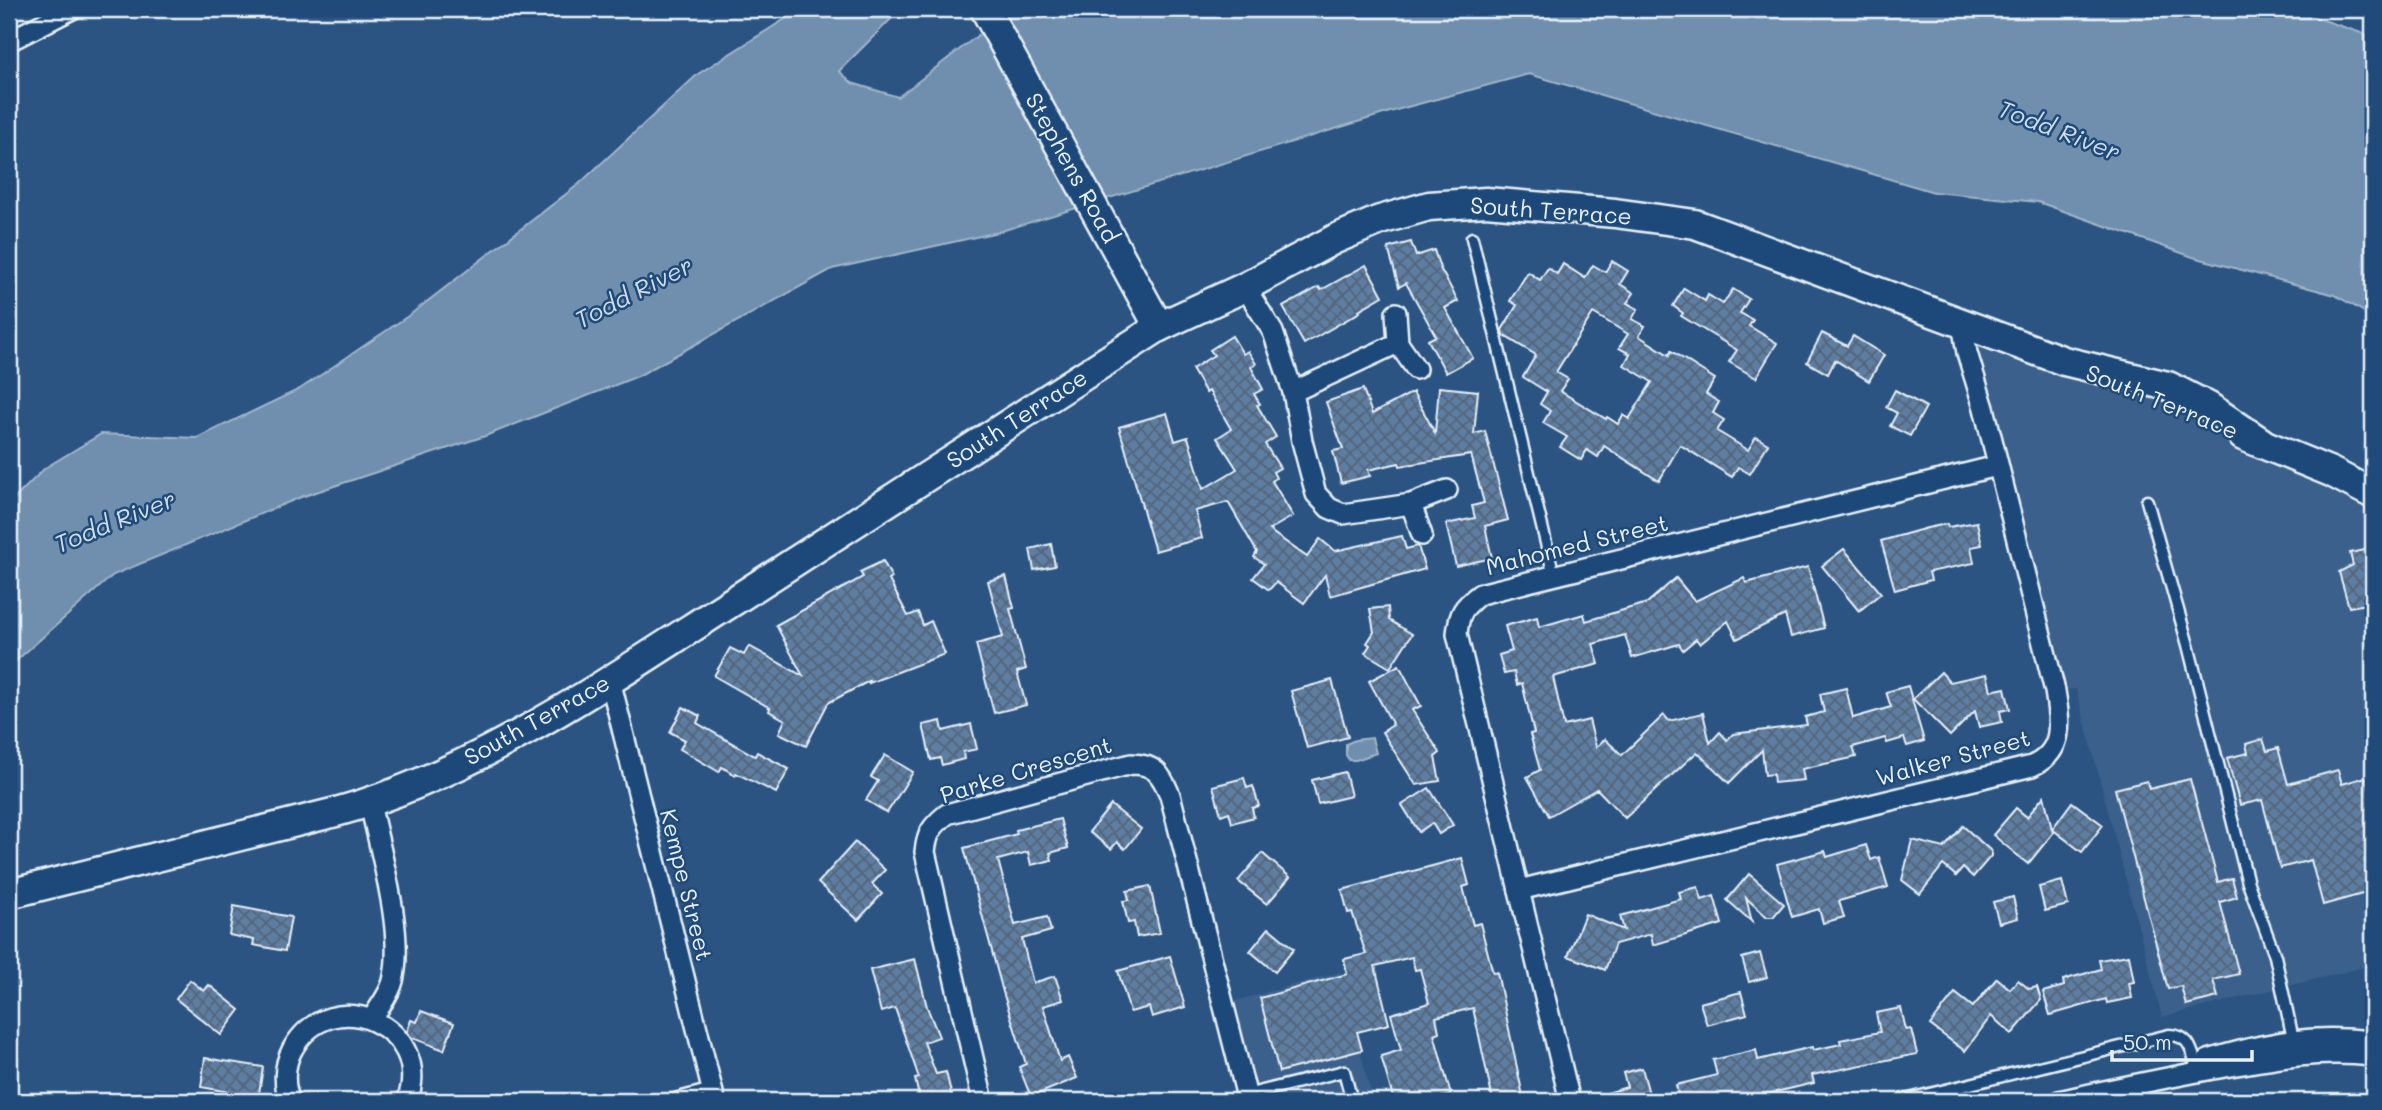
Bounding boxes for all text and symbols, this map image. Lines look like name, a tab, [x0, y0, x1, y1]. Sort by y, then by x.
street label: Stephens Road	[1019, 87, 1127, 248]
water label: Todd River	[1994, 92, 2125, 167]
street label: South Terrace	[1469, 189, 1633, 231]
water label: Todd River	[569, 249, 697, 335]
street label: South Terrace	[2082, 357, 2243, 445]
street label: South Terrace	[940, 362, 1092, 475]
water label: Todd River	[49, 482, 180, 559]
street label: Mahomed Street	[1482, 507, 1671, 581]
street label: South Terrace	[458, 667, 615, 771]
street label: Walker Street	[1872, 722, 2033, 792]
street label: Parke Crescent	[936, 729, 1115, 809]
street label: Kempe Street	[654, 806, 720, 964]
scale bar	[2112, 1019, 2252, 1063]
text: 50 m	[2123, 1028, 2172, 1055]

